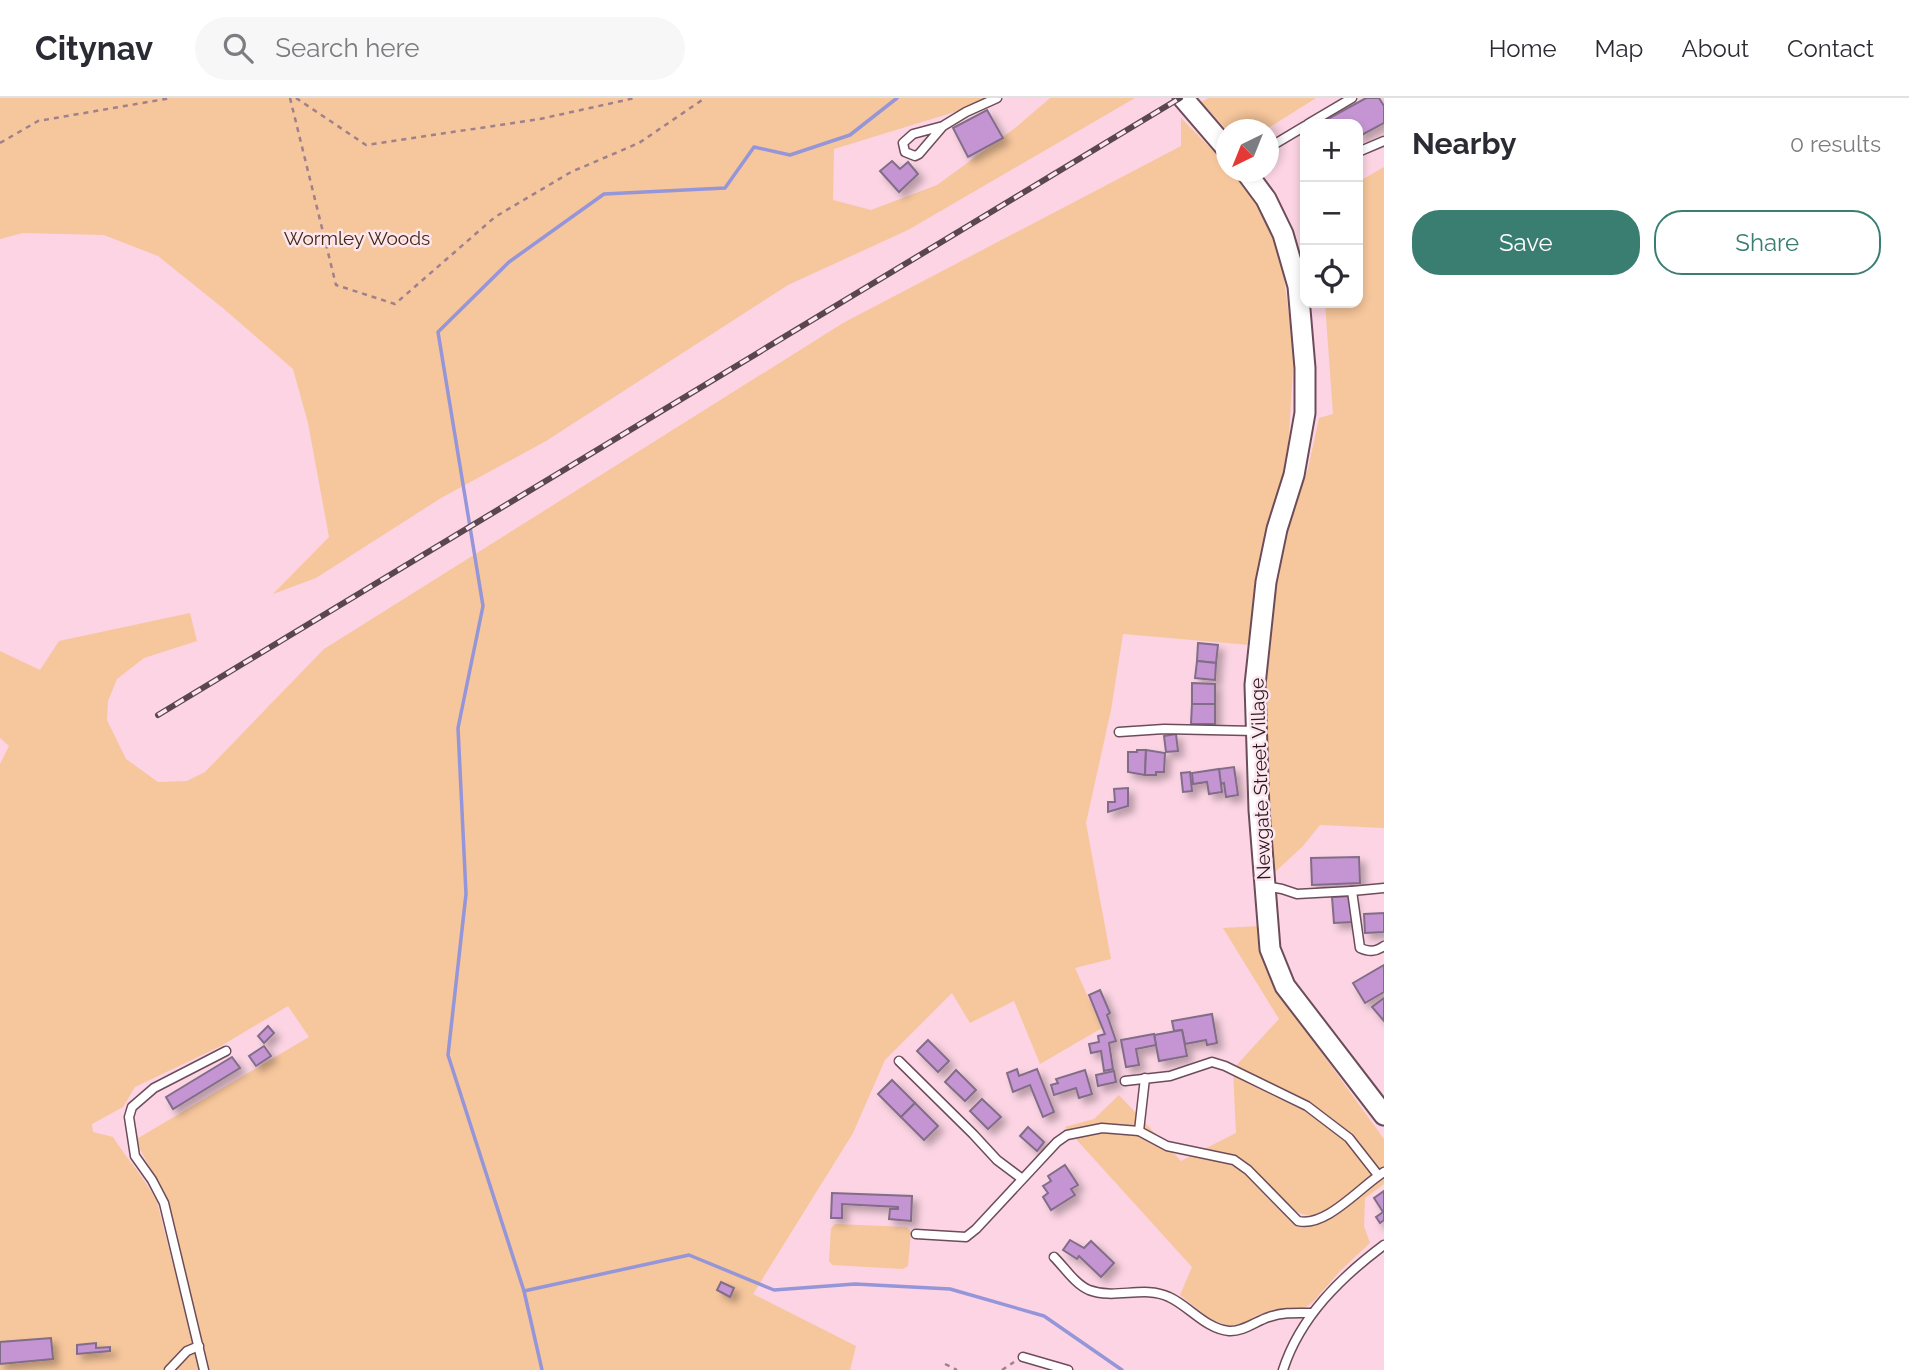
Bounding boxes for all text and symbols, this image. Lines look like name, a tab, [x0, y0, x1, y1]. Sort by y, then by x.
search box	[195, 17, 685, 80]
text: Citynav	[35, 29, 153, 68]
icon: search	[219, 29, 257, 67]
text: Search here	[275, 33, 420, 63]
text: Home	[1489, 34, 1557, 63]
text: Map	[1595, 34, 1643, 63]
text: About	[1681, 34, 1749, 63]
text: Contact	[1787, 34, 1874, 63]
north arrow	[1216, 119, 1279, 182]
map controls	[1300, 119, 1363, 308]
button: +	[1300, 119, 1363, 182]
text: Nearby	[1412, 126, 1516, 161]
text: 0 results	[1790, 130, 1881, 157]
button: −	[1300, 182, 1363, 245]
button: Save	[1412, 210, 1640, 275]
button: Share	[1654, 210, 1881, 275]
park label: Wormley Woods	[284, 227, 430, 249]
button: locate	[1300, 245, 1363, 308]
street label: Newgate Street Village	[1245, 678, 1275, 880]

